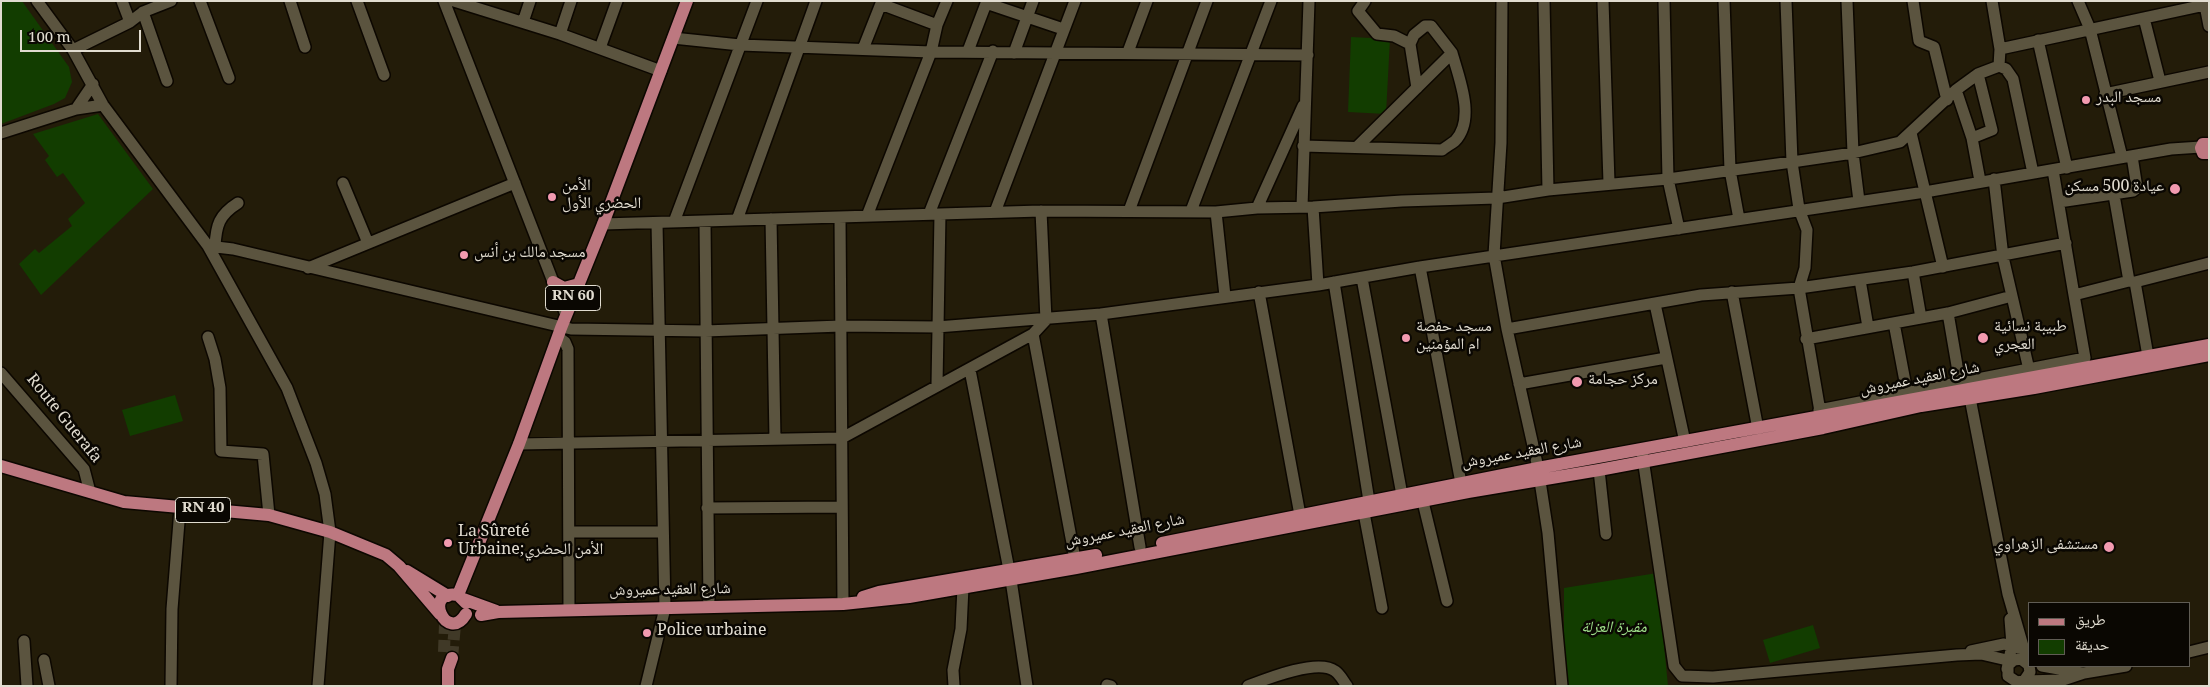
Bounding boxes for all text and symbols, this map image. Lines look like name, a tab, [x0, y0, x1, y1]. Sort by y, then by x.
scale bar	[22, 20, 144, 52]
text: 100 m	[28, 26, 71, 52]
place label: مسجد البدر	[2096, 90, 2161, 110]
marker: مسجد البدر	[2080, 94, 2092, 106]
place label: الأمن الحضري الأول	[562, 178, 641, 216]
place label: عيادة 500 مسكن	[2064, 179, 2164, 199]
marker: عيادة 500 مسكن	[2168, 182, 2182, 196]
marker: الأمن الحضري الأول	[546, 191, 558, 203]
place label: مسجد مالك بن أنس	[474, 245, 586, 265]
marker: مسجد مالك بن أنس	[458, 249, 470, 261]
road number: RN 60	[546, 286, 600, 310]
place label: مسجد حفصة ام المؤمنين	[1416, 319, 1492, 357]
place label: طبيبة نسائية العجري	[1994, 319, 2067, 357]
marker: طبيبة نسائية العجري	[1976, 331, 1990, 345]
marker: مسجد حفصة ام المؤمنين	[1400, 332, 1412, 344]
street label: شارع العقيد عميروش	[1859, 360, 1981, 402]
street label: Route Guerafa	[20, 372, 104, 468]
place label: مركز حجامة	[1588, 372, 1658, 392]
marker: مركز حجامة	[1570, 375, 1584, 389]
street label: شارع العقيد عميروش	[1461, 435, 1583, 475]
road number: RN 40	[176, 498, 230, 522]
street label: شارع العقيد عميروش	[1064, 512, 1186, 554]
place label: La Sûreté Urbaine;الأمن الحضري	[458, 524, 603, 562]
marker: La Sûreté Urbaine;الأمن الحضري	[442, 537, 454, 549]
place label: مستشفى الزهراوي	[1994, 537, 2098, 557]
marker: مستشفى الزهراوي	[2102, 540, 2116, 554]
street label: شارع العقيد عميروش	[609, 581, 731, 603]
legend	[2028, 602, 2190, 667]
text: طريق	[2075, 609, 2106, 635]
park label: مقبرة العزلة	[1581, 620, 1647, 640]
place label: Police urbaine	[657, 623, 766, 643]
marker: Police urbaine	[641, 627, 653, 639]
text: حديقة	[2075, 634, 2109, 660]

